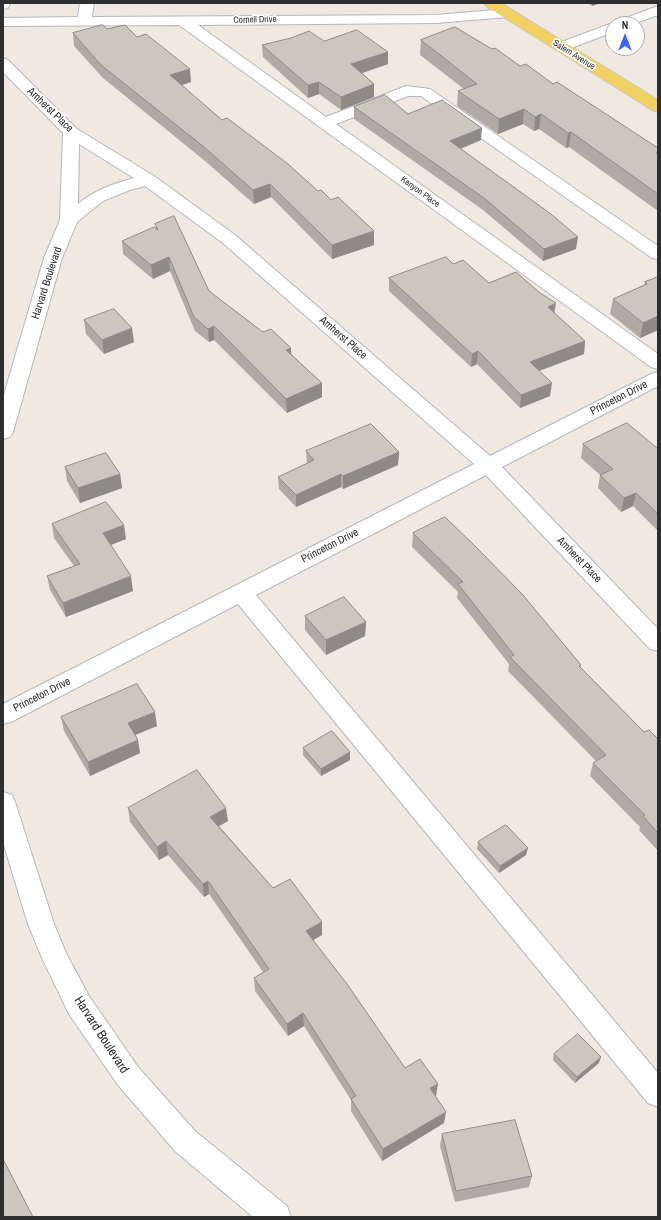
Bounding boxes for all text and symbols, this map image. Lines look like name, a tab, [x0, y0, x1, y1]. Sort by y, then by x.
street label: Cornell Drive	[233, 14, 277, 26]
north arrow	[605, 16, 645, 56]
text: N	[622, 18, 628, 32]
street label: Salem Avenue	[551, 38, 597, 72]
street label: Amherst Place	[24, 85, 76, 135]
street label: Kenyon Place	[398, 174, 442, 210]
street label: Harvard Boulevard	[29, 245, 65, 321]
street label: Amherst Place	[317, 314, 369, 362]
street label: Princeton Drive	[588, 378, 650, 418]
street label: Princeton Drive	[299, 526, 361, 566]
street label: Amherst Place	[554, 534, 604, 586]
street label: Princeton Drive	[11, 675, 73, 715]
street label: Harvard Boulevard	[70, 993, 132, 1077]

